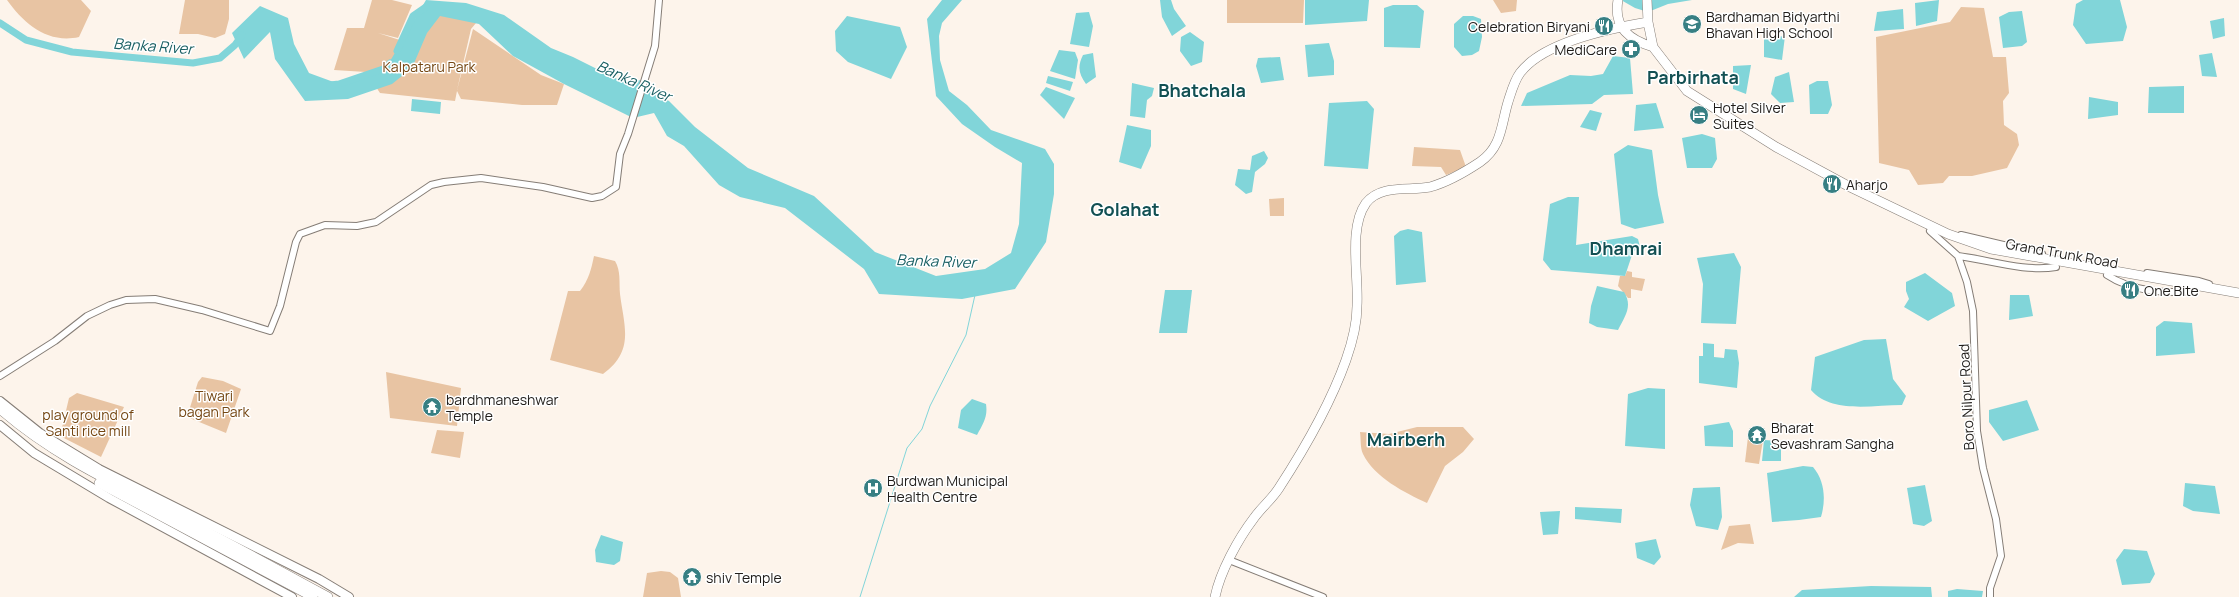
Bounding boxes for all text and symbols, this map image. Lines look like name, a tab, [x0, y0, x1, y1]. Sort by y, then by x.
place label: Bardhaman Bidyarthi Bhavan High School	[1706, 7, 1840, 42]
school or university icon: Bardhaman Bidyarthi Bhavan High School	[1681, 13, 1703, 35]
restaurant icon: Celebration Biryani	[1593, 15, 1615, 37]
place label: Celebration Biryani	[1468, 17, 1590, 36]
water label: Banka River	[113, 33, 196, 59]
pharmacy icon: MediCare	[1620, 38, 1642, 60]
place label: MediCare	[1555, 40, 1617, 59]
water label: Banka River	[593, 55, 677, 108]
park label: Kalpataru Park	[383, 57, 476, 76]
district label: Parbirhata	[1647, 65, 1739, 89]
district label: Bhatchala	[1158, 78, 1246, 102]
place label: Hotel Silver Suites	[1713, 98, 1786, 133]
hotel icon: Hotel Silver Suites	[1688, 104, 1710, 126]
restaurant icon: Aharjo	[1821, 173, 1843, 195]
place label: Aharjo	[1846, 175, 1888, 194]
district label: Golahat	[1090, 197, 1160, 221]
street label: Grand Trunk Road	[2004, 234, 2120, 272]
district label: Dhamrai	[1590, 236, 1662, 260]
water label: Banka River	[896, 249, 979, 273]
restaurant icon: One Bite	[2119, 279, 2141, 301]
place label: One Bite	[2144, 281, 2199, 300]
street label: Boro Nilpur Road	[1954, 343, 1978, 451]
park label: Tiwari bagan Park	[178, 386, 251, 421]
place label: bardhmaneshwar Temple	[446, 390, 559, 425]
temple icon: bardhmaneshwar Temple	[421, 396, 443, 418]
park label: play ground of Santi rice mill	[42, 405, 134, 440]
place label: Bharat Sevashram Sangha	[1771, 418, 1894, 453]
temple icon: Bharat Sevashram Sangha	[1746, 424, 1768, 446]
district label: Mairberh	[1367, 427, 1445, 451]
place label: Burdwan Municipal Health Centre	[887, 471, 1008, 506]
hospital icon: Burdwan Municipal Health Centre	[862, 477, 884, 499]
temple icon: shiv Temple	[681, 566, 703, 588]
place label: shiv Temple	[706, 568, 782, 587]

